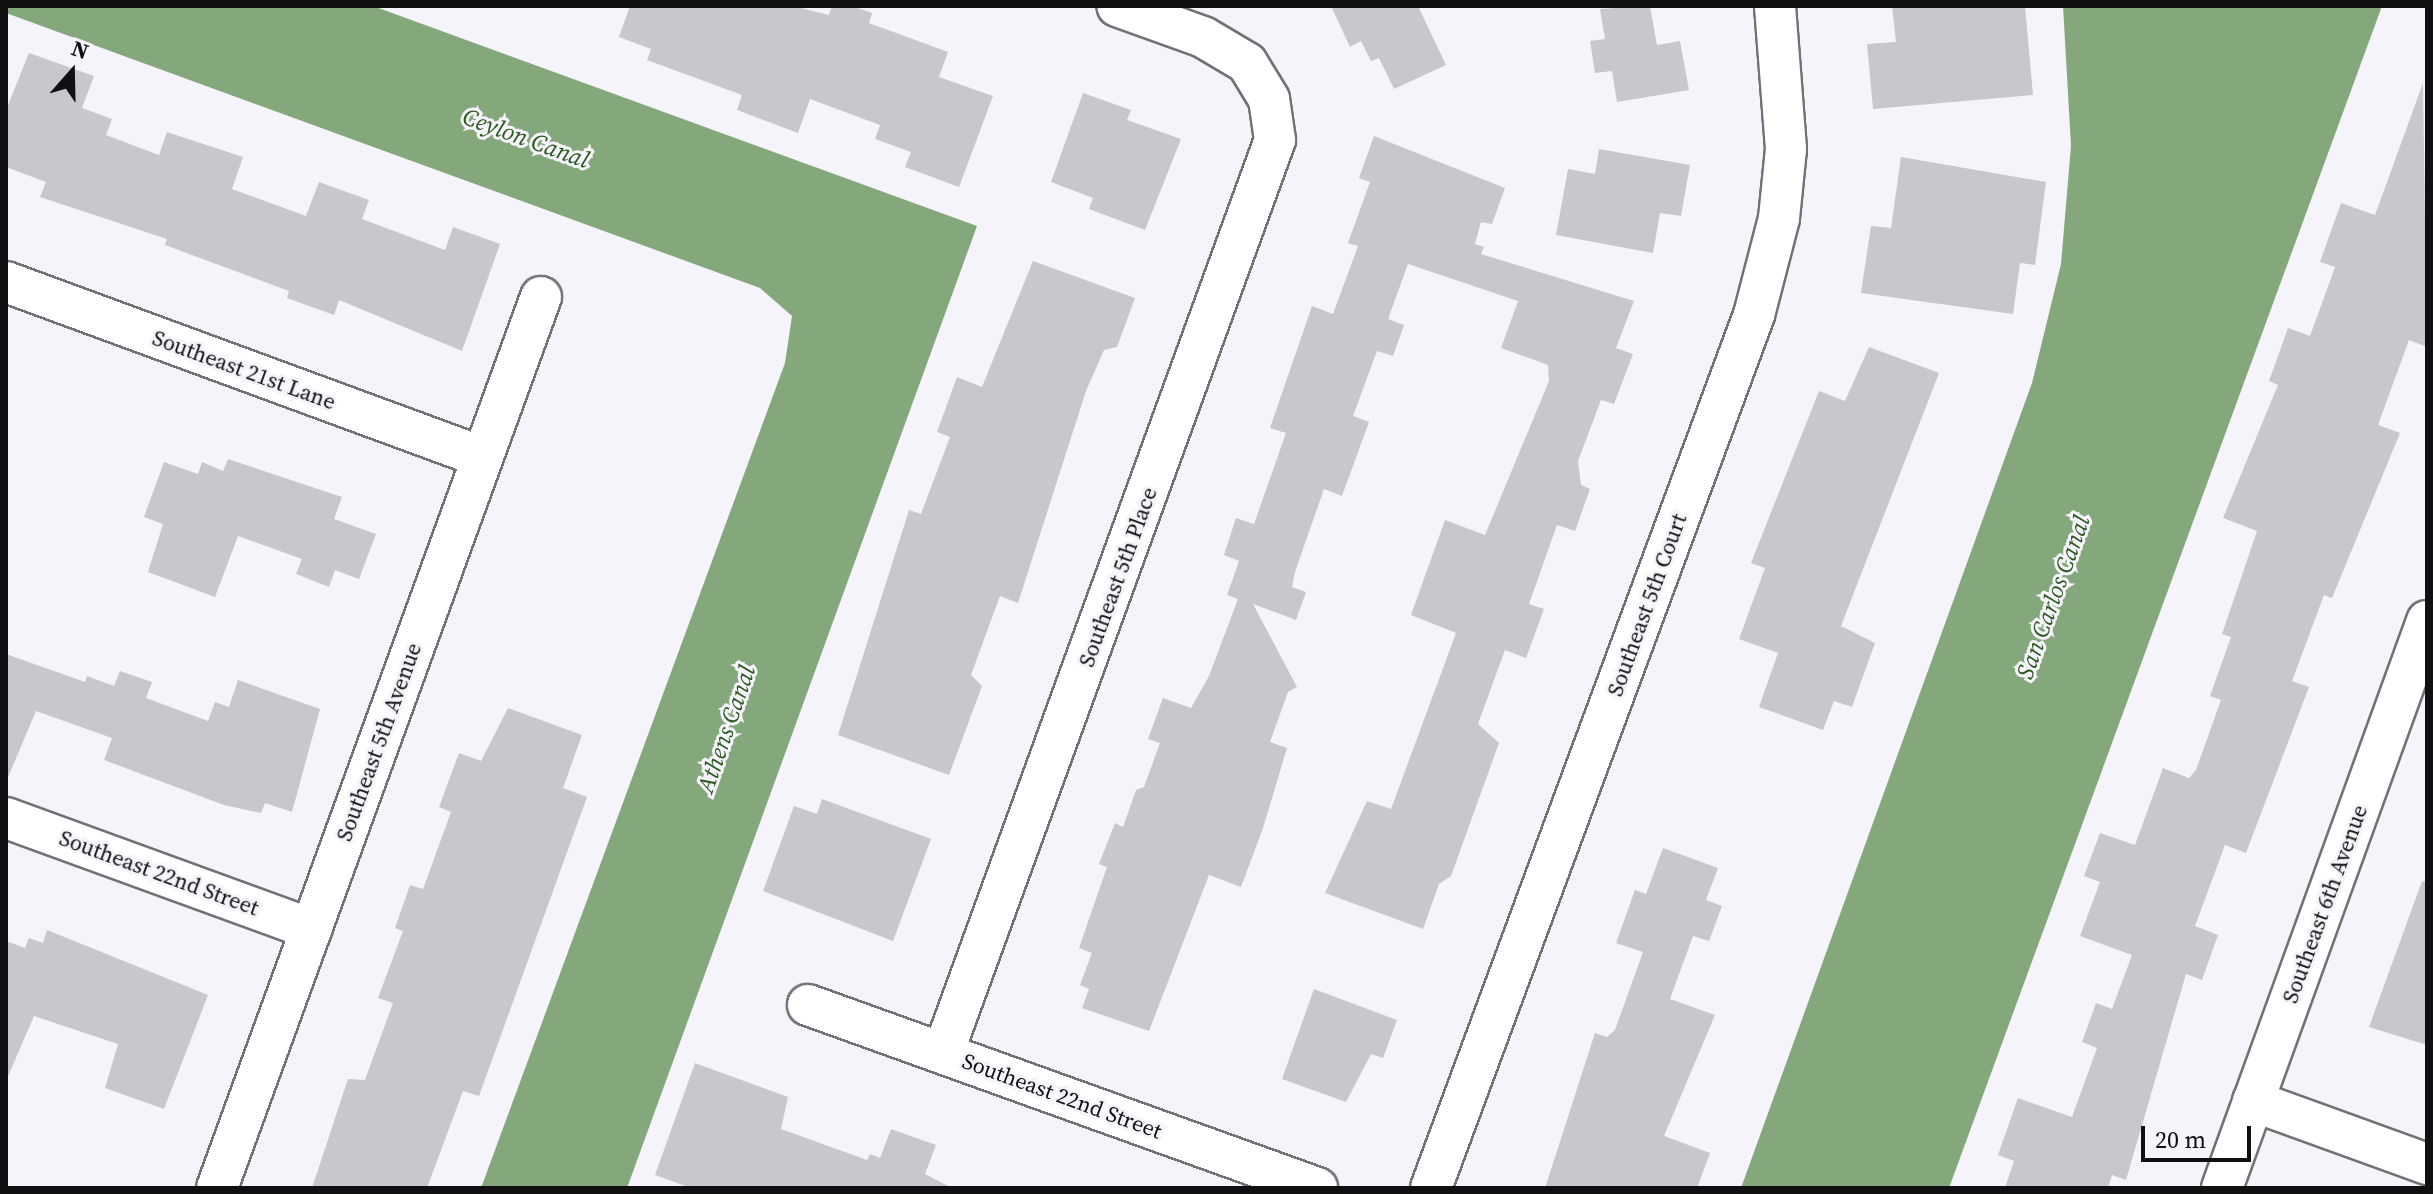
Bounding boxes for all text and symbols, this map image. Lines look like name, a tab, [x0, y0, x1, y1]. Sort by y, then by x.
north arrow	[32, 32, 112, 112]
text: N	[68, 33, 93, 66]
water label: Ceylon Canal	[459, 102, 593, 174]
street label: Southeast 21st Lane	[149, 325, 339, 415]
street label: Southeast 5th Place	[1073, 484, 1163, 670]
street label: Southeast 5th Court	[1602, 510, 1692, 700]
water label: San Carlos Canal	[2010, 511, 2096, 683]
street label: Southeast 5th Avenue	[331, 639, 427, 845]
water label: Athens Canal	[691, 661, 761, 797]
street label: Southeast 6th Avenue	[2277, 801, 2373, 1007]
street label: Southeast 22nd Street	[56, 825, 262, 921]
street label: Southeast 22nd Street	[959, 1048, 1165, 1144]
scale bar	[2145, 1110, 2255, 1160]
text: 20 m	[2155, 1123, 2206, 1156]

